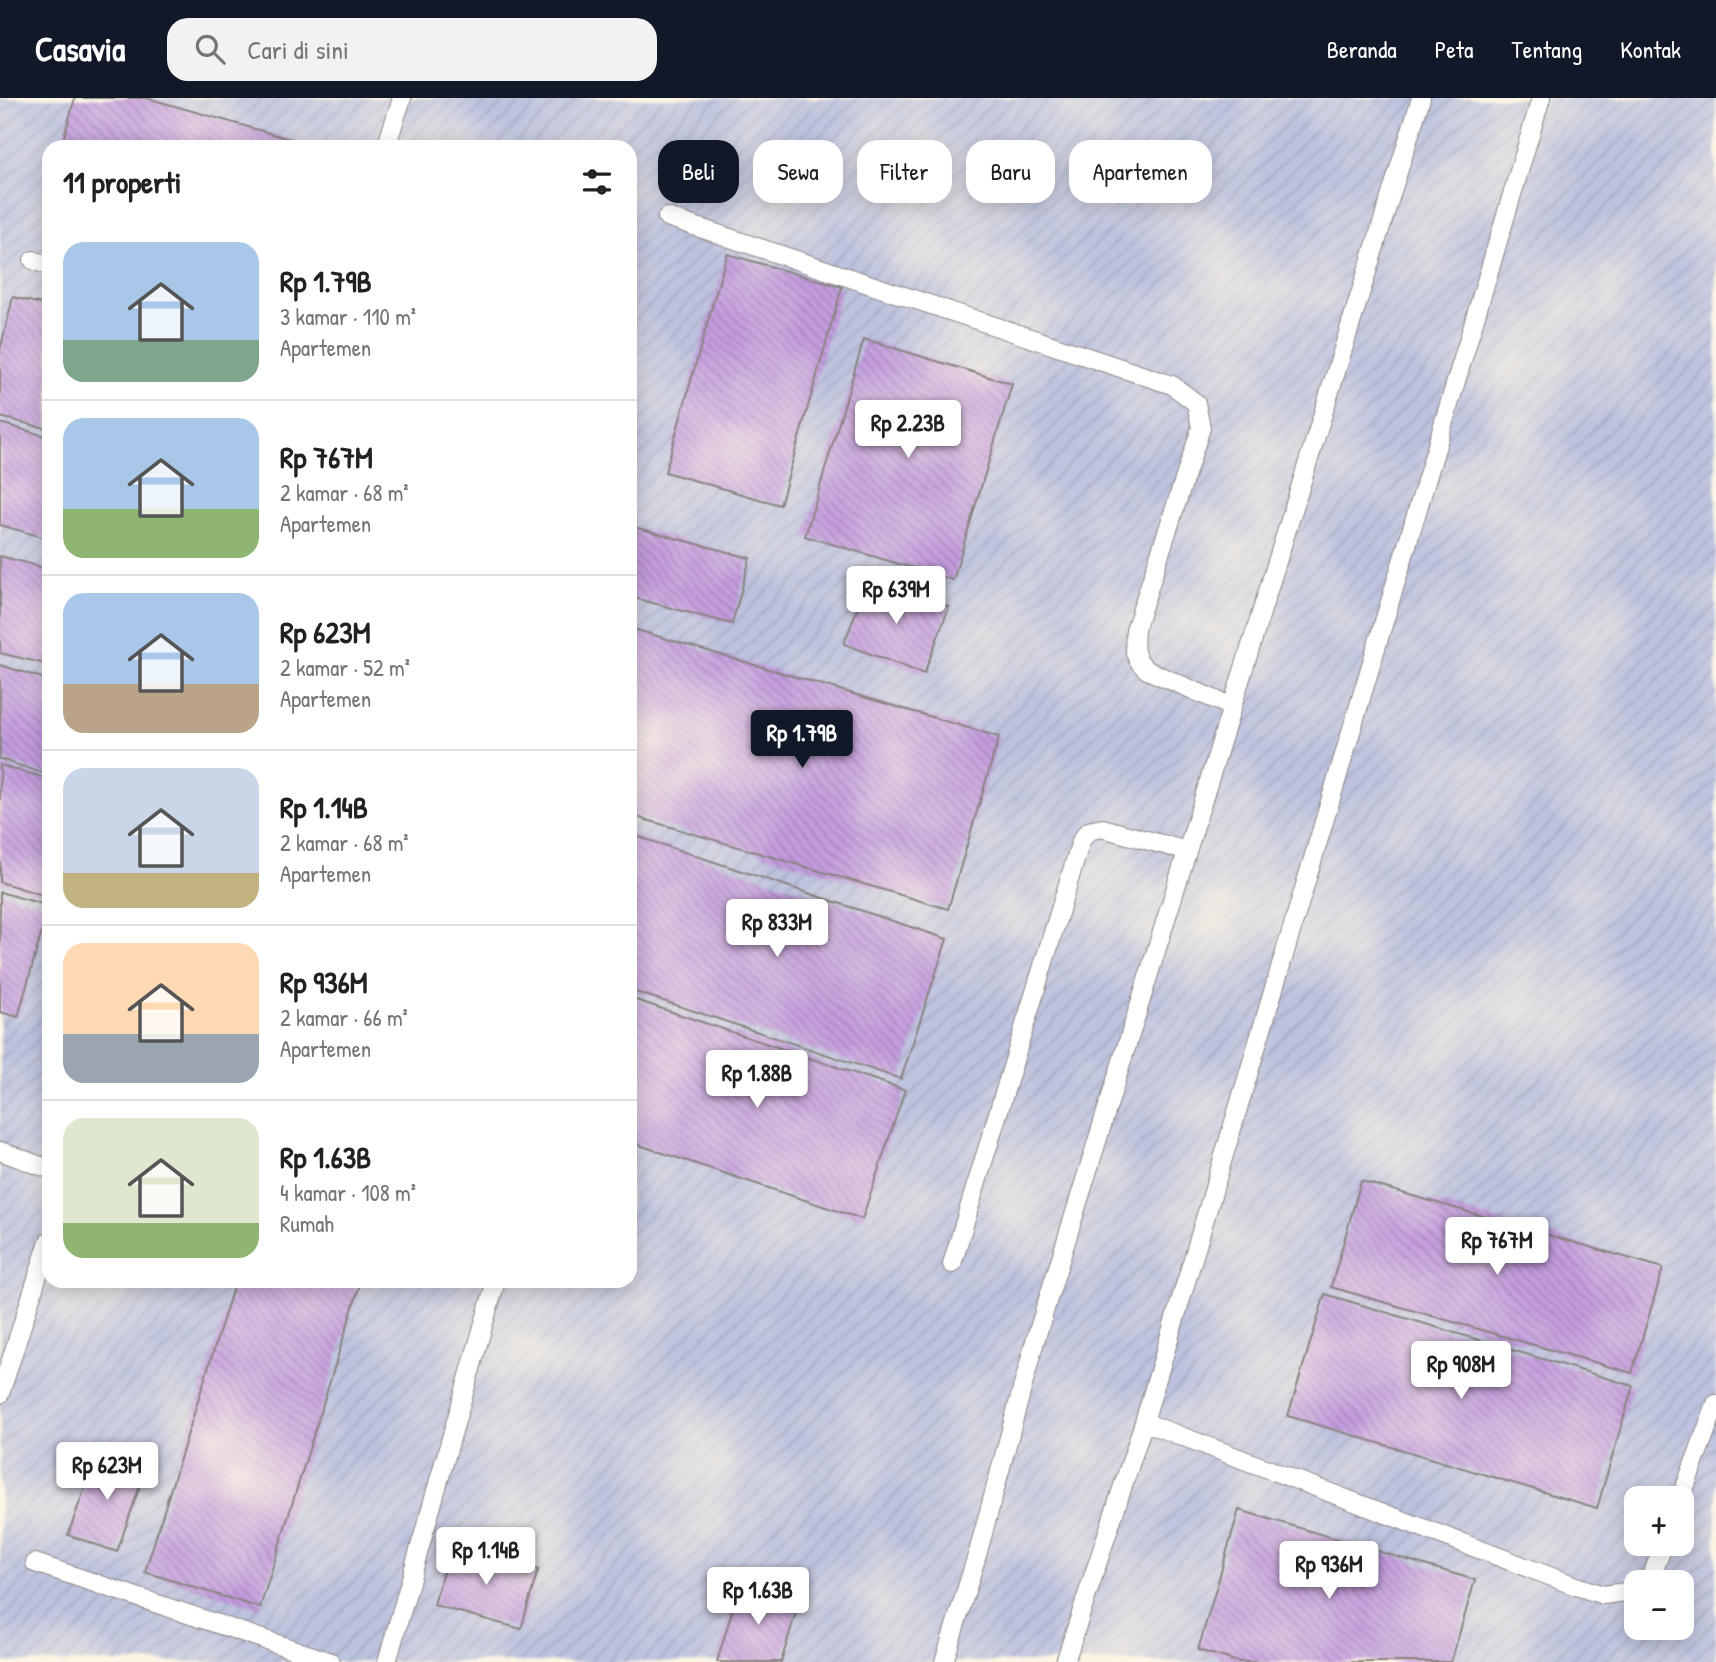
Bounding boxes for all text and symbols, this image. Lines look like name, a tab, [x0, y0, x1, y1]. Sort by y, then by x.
search box	[167, 18, 657, 81]
text: Casavia	[35, 27, 125, 71]
icon: search	[191, 30, 229, 68]
text: Cari di sini	[247, 32, 349, 67]
text: Beranda	[1327, 33, 1397, 65]
text: Peta	[1435, 33, 1473, 65]
text: Tentang	[1511, 33, 1582, 65]
text: Kontak	[1620, 33, 1681, 65]
chip: Beli	[658, 140, 739, 203]
chip: Sewa	[753, 140, 843, 203]
chip: Filter	[857, 140, 952, 203]
chip: Baru	[966, 140, 1055, 203]
chip: Apartemen	[1069, 140, 1212, 203]
text: 11 properti	[63, 162, 182, 202]
icon: filters	[578, 163, 616, 201]
text: Rp 1.79B	[280, 261, 372, 301]
icon: home	[119, 270, 203, 354]
text: 3 kamar · 110 m²	[280, 301, 416, 332]
text: Apartemen	[280, 332, 371, 363]
pin: Rp 2.23B	[836, 400, 980, 460]
text: Rp 2.23B	[871, 407, 945, 438]
text: Rp 767M	[280, 437, 373, 477]
icon: home	[119, 446, 203, 530]
text: 2 kamar · 68 m²	[280, 477, 409, 508]
text: Apartemen	[280, 508, 371, 539]
pin: Rp 639M	[831, 566, 961, 626]
text: Rp 639M	[862, 573, 930, 604]
text: Rp 623M	[280, 612, 371, 652]
icon: home	[119, 621, 203, 705]
text: 2 kamar · 52 m²	[280, 652, 410, 683]
text: Apartemen	[280, 683, 371, 714]
pin: Rp 1.79B	[730, 710, 874, 770]
text: Rp 1.79B	[767, 717, 837, 748]
text: Rp 1.14B	[280, 787, 368, 827]
icon: home	[119, 796, 203, 880]
text: 2 kamar · 68 m²	[280, 827, 409, 858]
text: Apartemen	[280, 858, 371, 889]
pin: Rp 833M	[712, 900, 842, 959]
text: Rp 833M	[742, 906, 812, 937]
text: Rp 936M	[280, 962, 368, 1002]
icon: home	[119, 971, 203, 1055]
text: 2 kamar · 66 m²	[280, 1002, 408, 1033]
text: Apartemen	[280, 1033, 371, 1064]
pin: Rp 1.88B	[685, 1051, 829, 1110]
text: Rp 1.88B	[722, 1057, 792, 1088]
text: Rp 1.63B	[280, 1137, 371, 1177]
icon: home	[119, 1146, 203, 1230]
text: 4 kamar · 108 m²	[280, 1177, 416, 1208]
text: Rumah	[280, 1208, 334, 1239]
pin: Rp 767M	[1432, 1218, 1562, 1277]
text: Rp 767M	[1461, 1224, 1533, 1255]
pin: Rp 908M	[1396, 1342, 1526, 1401]
text: Rp 908M	[1427, 1348, 1495, 1379]
pin: Rp 623M	[42, 1442, 172, 1502]
text: Rp 623M	[72, 1449, 142, 1480]
map controls	[1624, 1486, 1694, 1640]
button: +	[1624, 1486, 1694, 1556]
pin: Rp 1.14B	[414, 1528, 558, 1587]
text: Rp 1.14B	[452, 1534, 520, 1565]
pin: Rp 936M	[1264, 1542, 1394, 1601]
text: Rp 936M	[1295, 1548, 1363, 1579]
pin: Rp 1.63B	[686, 1568, 830, 1627]
button: −	[1624, 1570, 1694, 1640]
text: Rp 1.63B	[723, 1574, 793, 1605]

